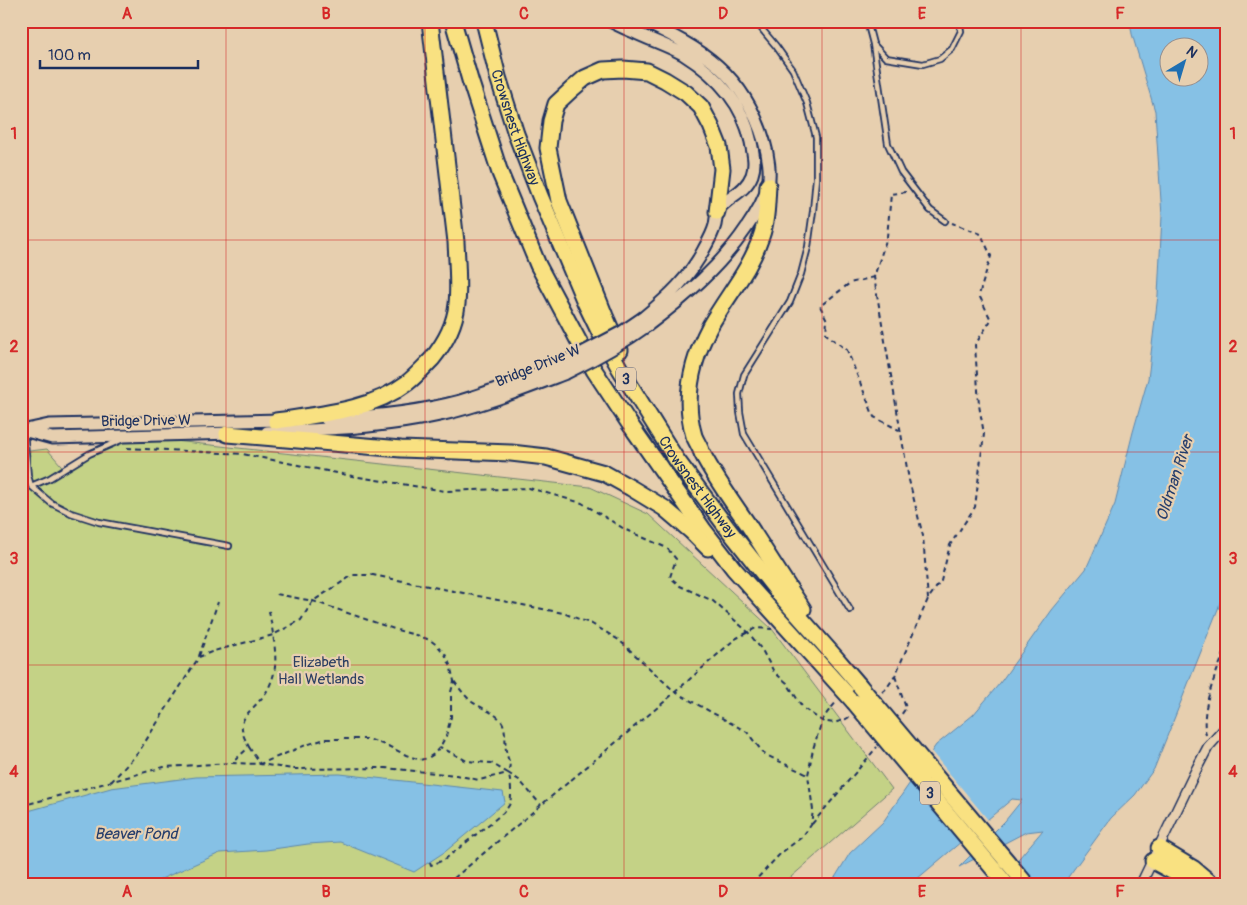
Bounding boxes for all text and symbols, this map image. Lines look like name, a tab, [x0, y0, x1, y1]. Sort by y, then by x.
text: A	[122, 4, 133, 24]
text: B	[321, 4, 331, 24]
text: C	[519, 4, 529, 24]
text: D	[718, 4, 728, 24]
text: E	[918, 4, 927, 24]
text: F	[1115, 4, 1125, 24]
scale bar	[40, 38, 198, 70]
north arrow	[1160, 38, 1210, 88]
text: N	[1183, 43, 1201, 62]
text: 100 m	[48, 46, 91, 65]
street label: Crowsnest Highway	[487, 67, 545, 189]
text: 1	[11, 124, 17, 144]
text: 1	[1230, 124, 1236, 144]
text: 2	[10, 337, 19, 357]
text: 2	[1229, 337, 1238, 357]
street label: Bridge Drive W	[493, 340, 583, 392]
road number: 3	[616, 368, 636, 390]
street label: Bridge Drive W	[101, 411, 191, 431]
water label: Oldman River	[1152, 430, 1199, 523]
street label: Crowsnest Highway	[654, 432, 741, 542]
text: 3	[10, 549, 19, 569]
text: 3	[1229, 549, 1238, 569]
park label: Elizabeth Hall Wetlands	[278, 653, 364, 689]
text: 4	[9, 762, 19, 782]
text: 4	[1228, 762, 1238, 782]
road number: 3	[920, 781, 940, 804]
water label: Beaver Pond	[95, 824, 180, 844]
text: A	[122, 882, 133, 902]
text: B	[321, 882, 331, 902]
text: C	[519, 882, 529, 902]
text: D	[718, 882, 728, 902]
text: E	[918, 882, 927, 902]
text: F	[1115, 882, 1125, 902]

